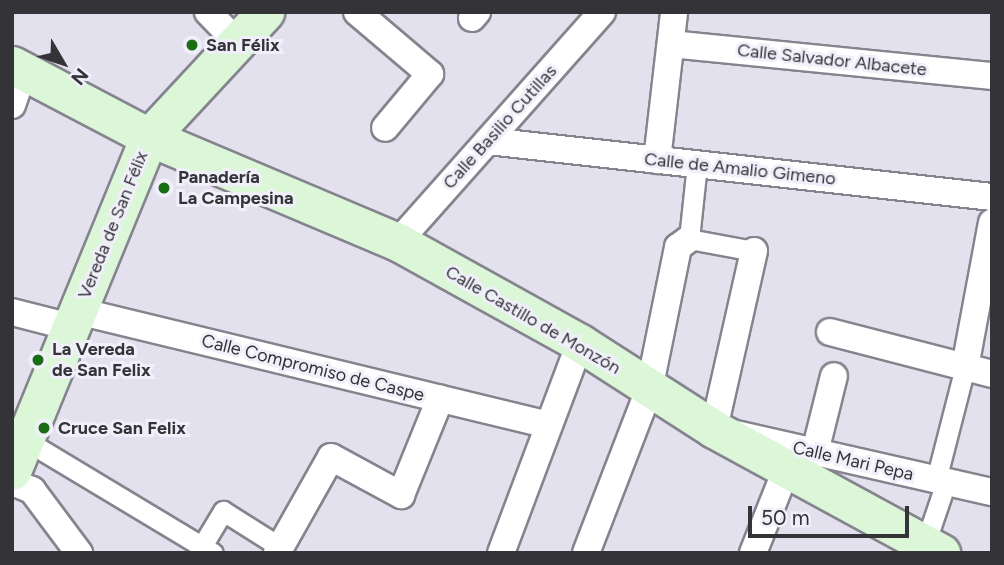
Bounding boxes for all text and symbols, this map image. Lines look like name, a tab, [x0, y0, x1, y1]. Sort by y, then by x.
north arrow	[28, 28, 98, 98]
place label: San Félix	[206, 34, 280, 56]
marker: San Félix	[184, 37, 200, 53]
street label: Calle Salvador Albacete	[736, 39, 928, 81]
street label: Calle Basilio Cutillas	[439, 60, 561, 194]
text: N	[66, 64, 93, 89]
street label: Vereda de San Félix	[74, 148, 152, 302]
street label: Calle de Amalio Gimeno	[643, 148, 837, 190]
place label: Panadería La Campesina	[178, 167, 294, 210]
marker: Panadería La Campesina	[156, 180, 172, 196]
street label: Calle Castillo de Monzón	[442, 261, 624, 379]
street label: Calle Compromiso de Caspe	[199, 330, 427, 406]
place label: La Vereda de San Felix	[52, 339, 151, 382]
marker: La Vereda de San Felix	[30, 352, 46, 368]
place label: Cruce San Felix	[58, 417, 186, 439]
marker: Cruce San Felix	[36, 420, 52, 436]
street label: Calle Mari Pepa	[790, 437, 916, 485]
scale bar	[752, 491, 913, 536]
text: 50 m	[761, 505, 810, 530]

